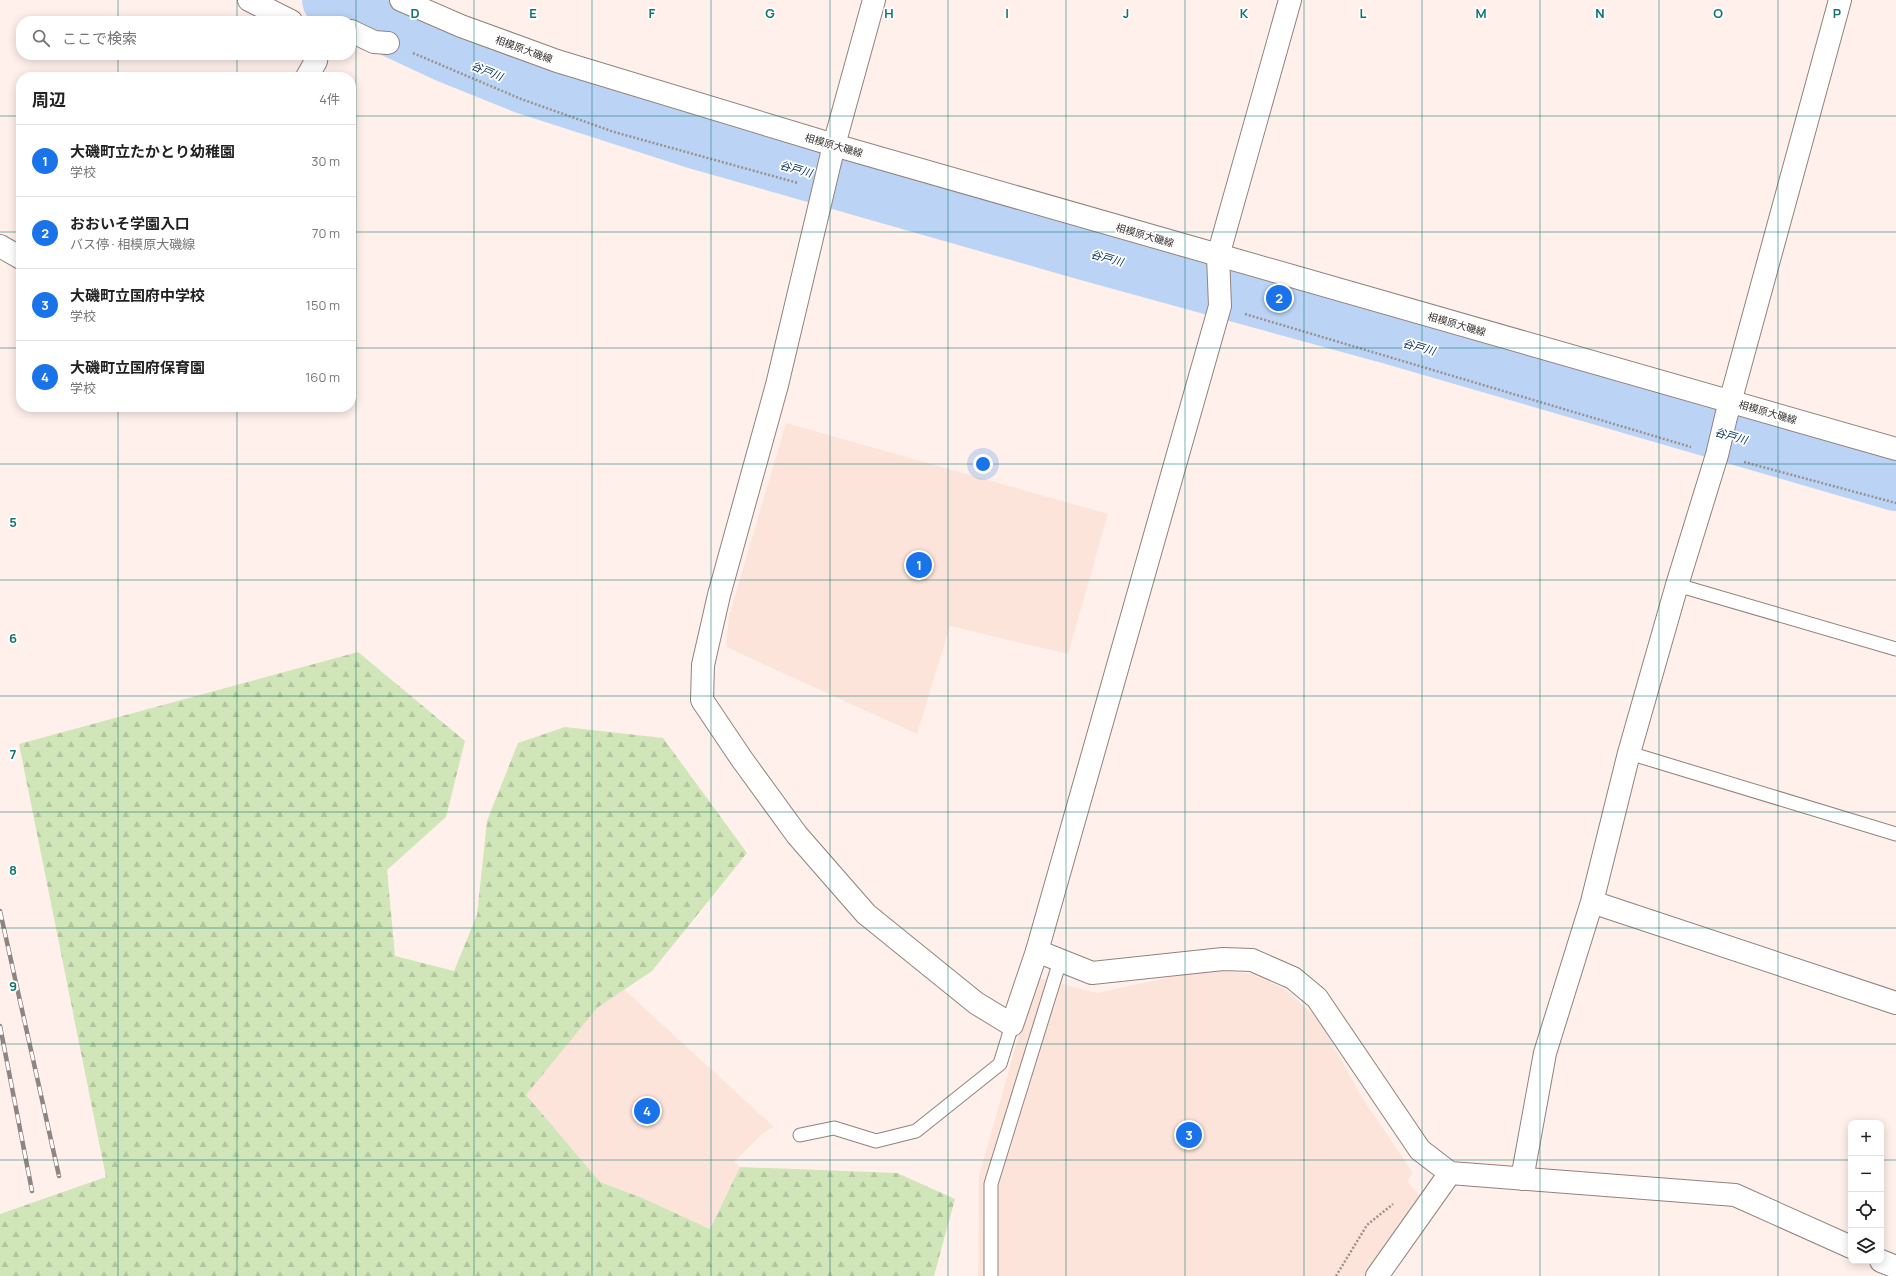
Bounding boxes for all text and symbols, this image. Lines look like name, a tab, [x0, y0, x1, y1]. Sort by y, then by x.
text: D	[410, 4, 420, 22]
text: E	[529, 4, 537, 22]
text: F	[649, 4, 656, 22]
text: G	[765, 4, 775, 22]
text: H	[884, 4, 894, 22]
text: I	[1005, 4, 1009, 22]
text: J	[1123, 4, 1129, 22]
text: K	[1240, 4, 1249, 22]
text: L	[1360, 4, 1367, 22]
text: M	[1475, 4, 1487, 22]
text: N	[1595, 4, 1605, 22]
text: O	[1713, 4, 1723, 22]
text: P	[1833, 4, 1841, 22]
search box	[16, 16, 356, 60]
icon: search	[30, 27, 52, 49]
text: ここで検索	[62, 28, 137, 49]
street label: 相模原大磯線	[493, 32, 555, 66]
water label: 谷戸川	[469, 57, 506, 84]
text: 周辺	[32, 88, 66, 111]
text: 4件	[319, 90, 340, 108]
street label: 相模原大磯線	[803, 130, 865, 160]
text: 大磯町立たかとり幼稚園	[70, 141, 235, 162]
text: 1	[42, 152, 48, 170]
text: 30 m	[311, 152, 340, 170]
water label: 谷戸川	[778, 157, 815, 181]
text: 学校	[70, 163, 96, 181]
text: おおいそ学園入口	[70, 213, 190, 234]
street label: 相模原大磯線	[1114, 220, 1176, 250]
text: 2	[41, 224, 49, 242]
text: 70 m	[312, 224, 340, 242]
text: バス停 · 相模原大磯線	[70, 235, 195, 253]
water label: 谷戸川	[1089, 246, 1126, 270]
pin: 2	[1266, 283, 1292, 313]
text: 大磯町立国府中学校	[70, 285, 205, 306]
text: 3	[41, 296, 49, 314]
text: 150 m	[306, 296, 340, 314]
text: 学校	[70, 307, 96, 325]
street label: 相模原大磯線	[1426, 309, 1488, 339]
water label: 谷戸川	[1401, 335, 1438, 359]
text: 大磯町立国府保育園	[70, 357, 205, 378]
text: 4	[41, 368, 49, 386]
text: 160 m	[305, 368, 340, 386]
text: 学校	[70, 379, 96, 397]
street label: 相模原大磯線	[1737, 397, 1799, 427]
water label: 谷戸川	[1713, 424, 1750, 448]
your location	[973, 454, 993, 474]
text: 5	[9, 513, 17, 531]
pin: 1	[906, 550, 932, 580]
text: 6	[9, 629, 17, 647]
text: 7	[10, 745, 17, 763]
text: 8	[9, 861, 17, 879]
text: 9	[9, 977, 17, 995]
pin: 4	[634, 1096, 660, 1126]
pin: 3	[1176, 1120, 1202, 1150]
map controls	[1848, 1120, 1884, 1264]
button: +	[1848, 1120, 1884, 1156]
button: −	[1848, 1156, 1884, 1192]
button: locate	[1848, 1192, 1884, 1228]
button: layers	[1848, 1228, 1884, 1264]

